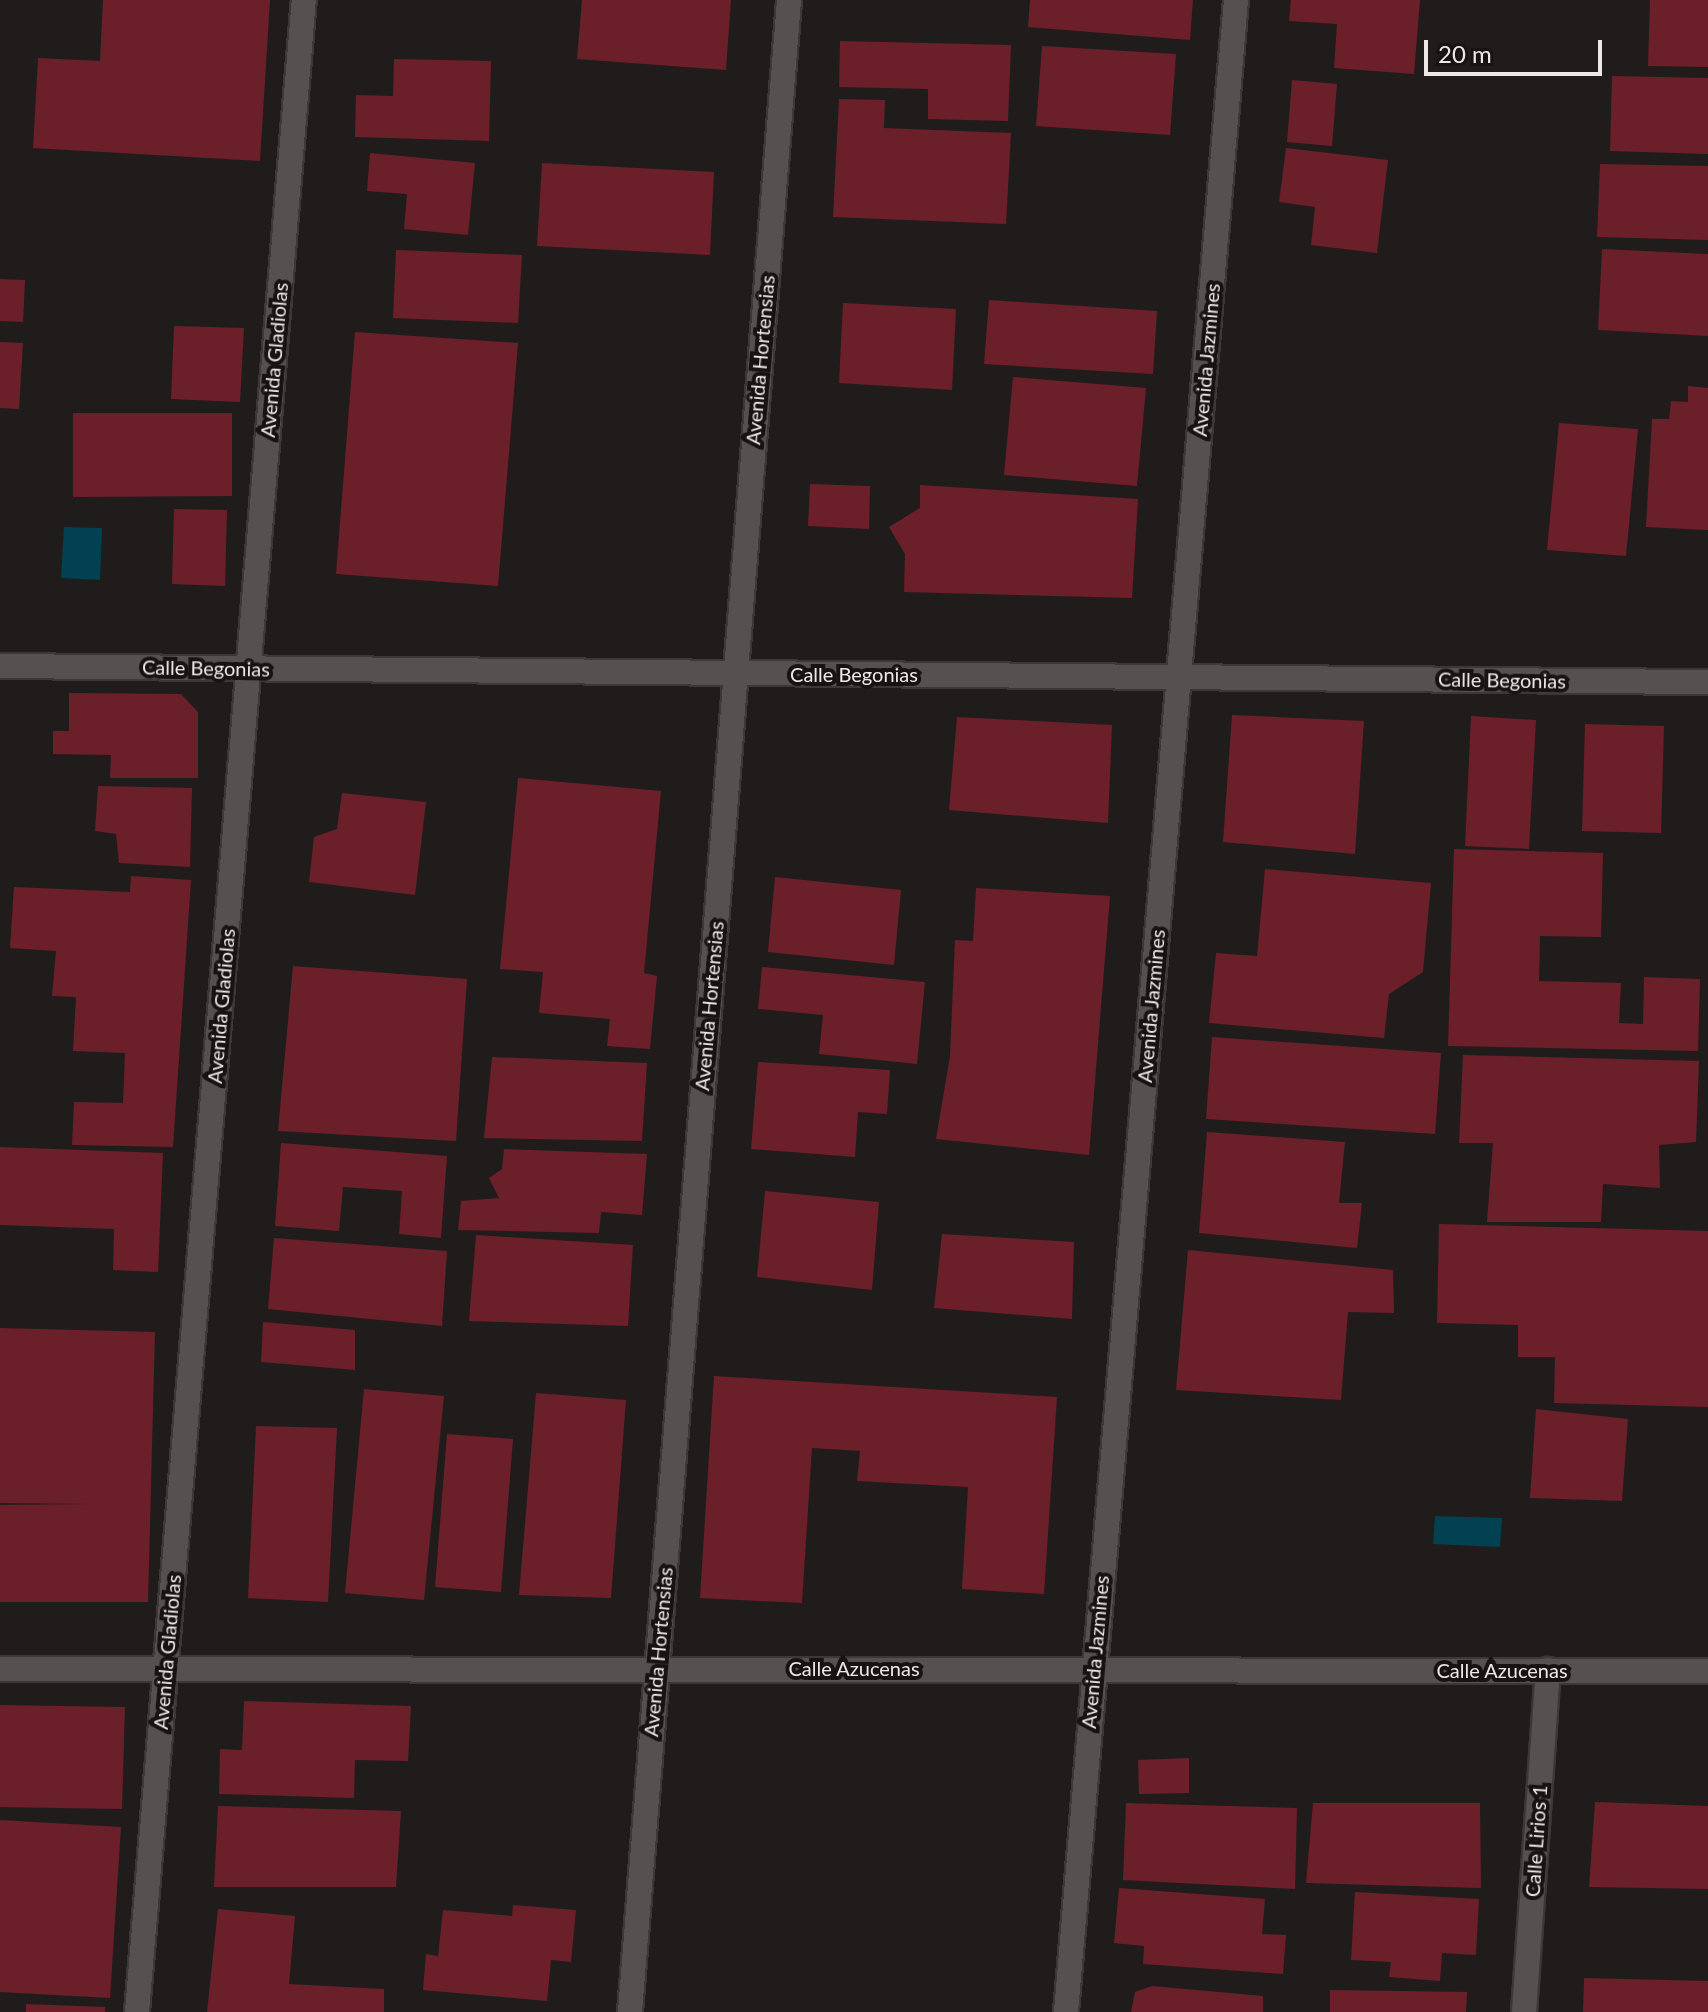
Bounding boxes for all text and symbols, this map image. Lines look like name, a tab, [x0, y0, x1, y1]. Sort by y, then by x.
scale bar	[1428, 24, 1606, 74]
text: 20 m	[1438, 39, 1492, 68]
street label: Avenida Hortensias	[741, 274, 779, 446]
street label: Avenida Gladiolas	[255, 282, 293, 438]
street label: Avenida Jazmines	[1187, 282, 1225, 438]
street label: Calle Begonias	[142, 655, 270, 681]
street label: Calle Begonias	[790, 662, 918, 686]
street label: Calle Begonias	[1438, 667, 1566, 693]
street label: Avenida Hortensias	[690, 920, 728, 1092]
street label: Avenida Gladiolas	[202, 928, 240, 1084]
street label: Avenida Jazmines	[1132, 928, 1170, 1084]
street label: Avenida Hortensias	[639, 1566, 677, 1738]
street label: Avenida Gladiolas	[148, 1574, 186, 1730]
street label: Avenida Jazmines	[1076, 1574, 1114, 1730]
street label: Calle Azucenas	[788, 1656, 920, 1680]
street label: Calle Azucenas	[1436, 1658, 1568, 1682]
street label: Calle Lirios 1	[1520, 1784, 1552, 1898]

